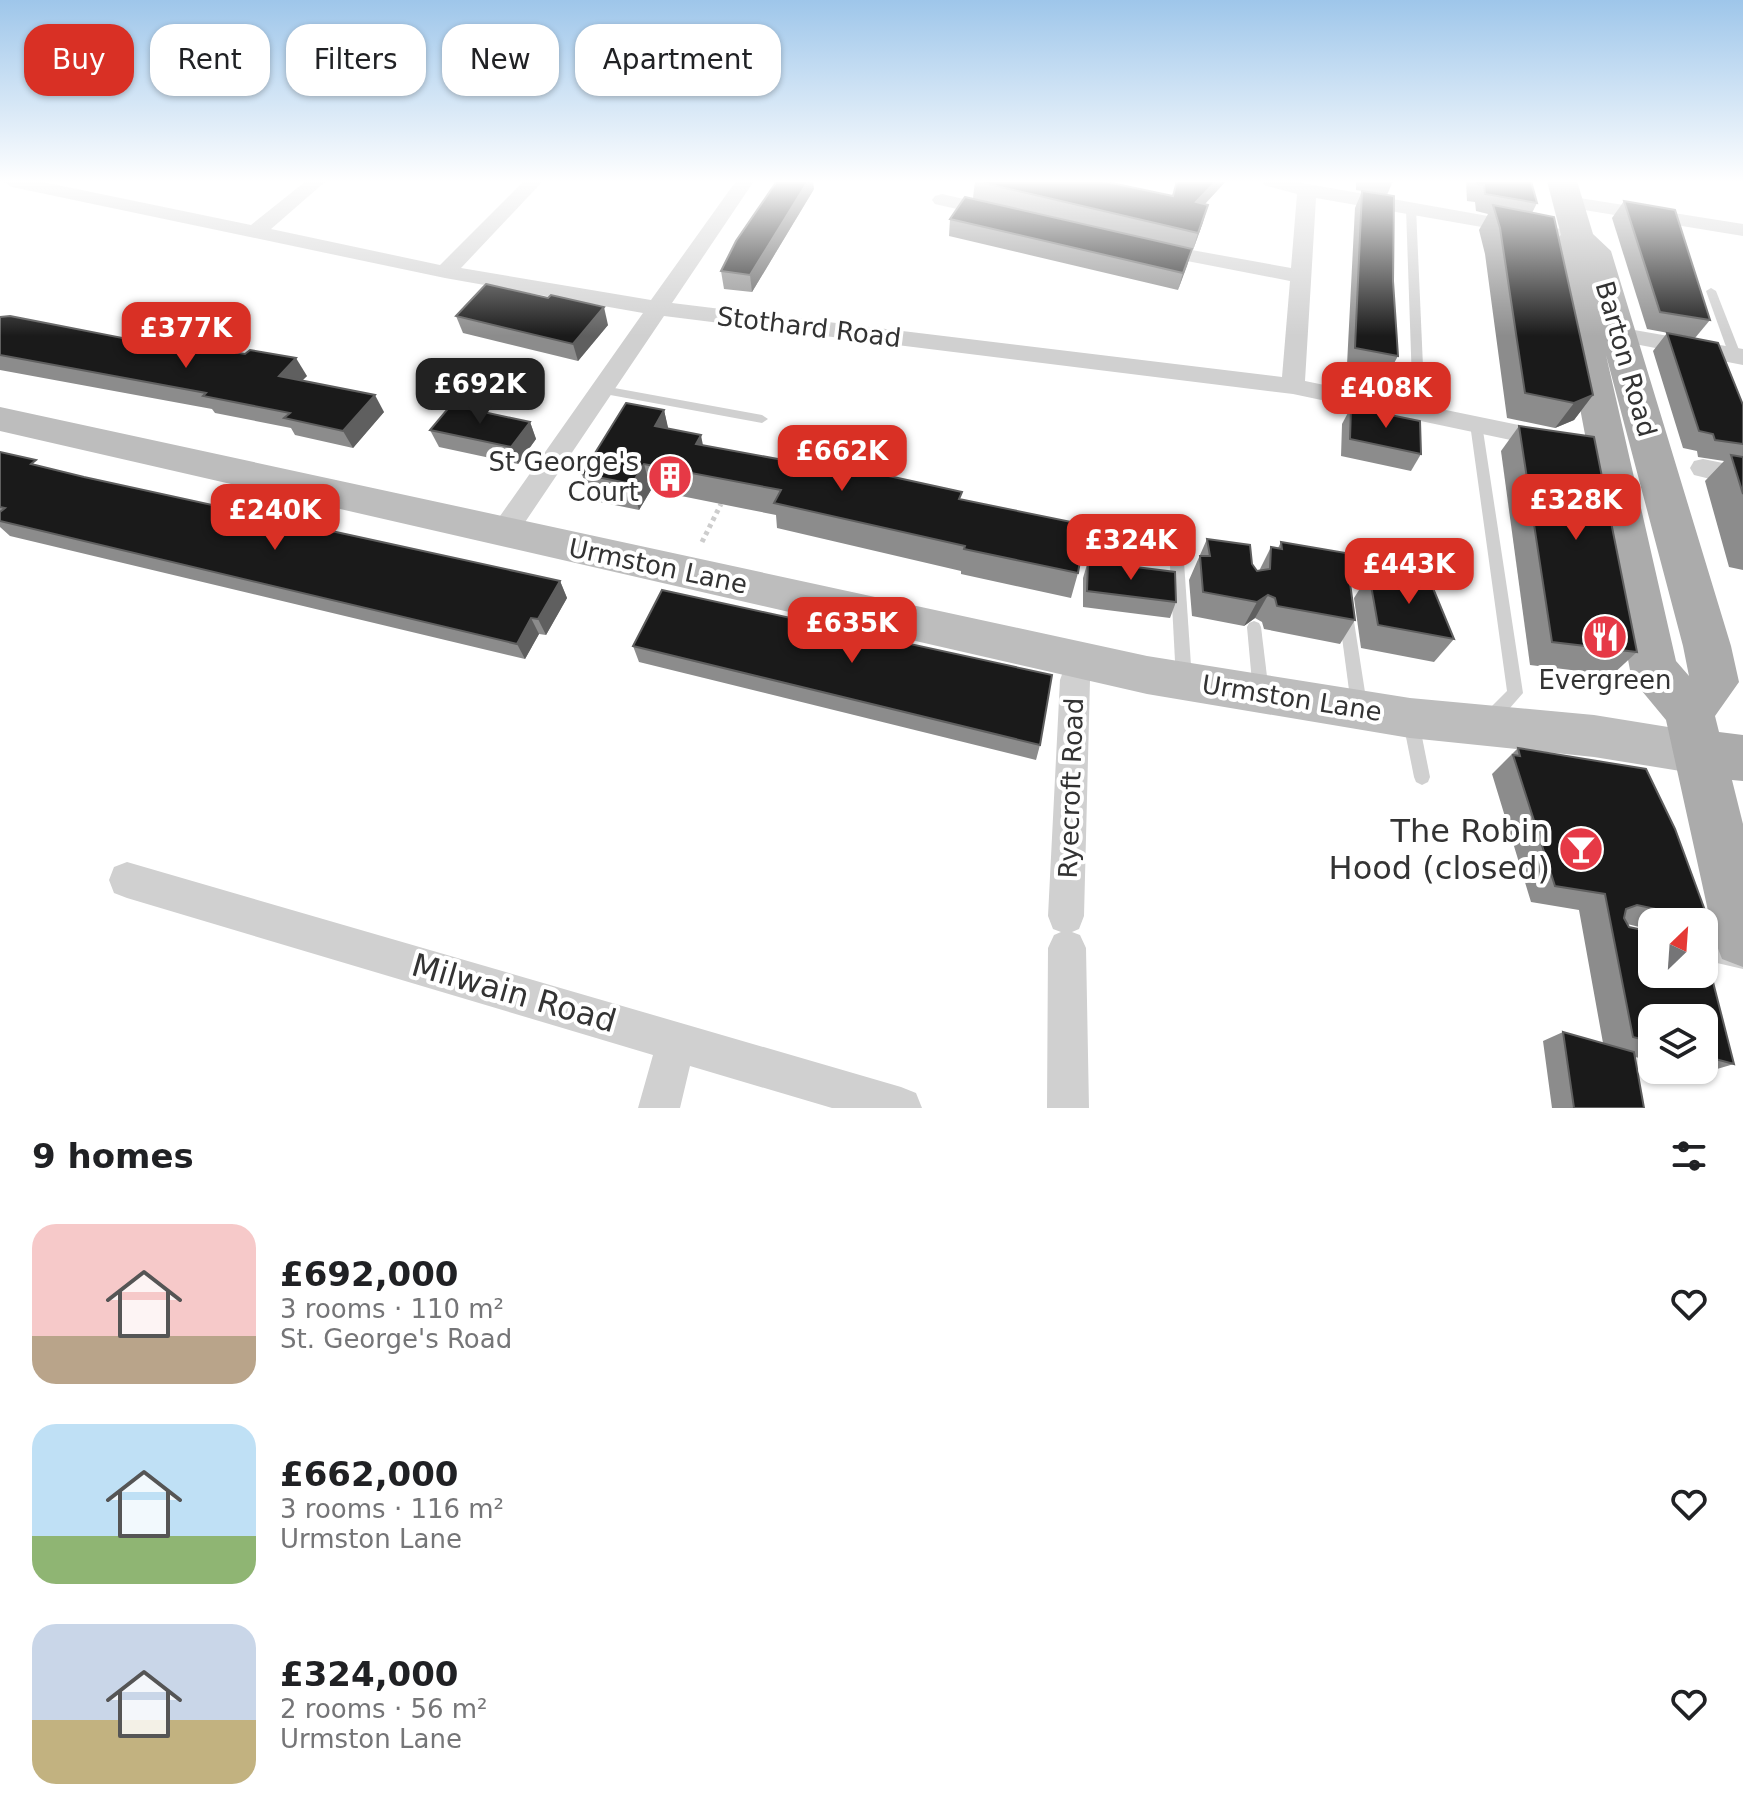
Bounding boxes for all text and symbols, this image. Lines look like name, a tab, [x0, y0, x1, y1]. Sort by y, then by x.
chip: Buy	[24, 24, 134, 96]
chip: Rent	[150, 24, 270, 96]
chip: Filters	[286, 24, 426, 96]
chip: New	[442, 24, 559, 96]
chip: Apartment	[575, 24, 781, 96]
street label: Barton Road	[1589, 278, 1663, 440]
street label: Stothard Road	[715, 301, 903, 353]
pin: £377K	[130, 302, 242, 370]
text: £377K	[140, 313, 232, 343]
pin: £692K	[424, 358, 536, 426]
pin: £408K	[1330, 362, 1442, 430]
text: £692K	[434, 369, 526, 399]
text: £408K	[1340, 373, 1432, 403]
pin: £662K	[786, 425, 898, 493]
text: £662K	[796, 436, 888, 466]
place label: St George's Court	[489, 447, 639, 507]
building icon: St George's Court	[646, 453, 694, 501]
pin: £328K	[1520, 474, 1632, 542]
pin: £240K	[219, 484, 331, 552]
text: £328K	[1530, 485, 1622, 515]
text: £240K	[229, 495, 321, 525]
pin: £324K	[1075, 514, 1187, 582]
text: £324K	[1085, 525, 1177, 555]
street label: Urmston Lane	[566, 532, 750, 600]
pin: £443K	[1353, 538, 1465, 606]
text: £443K	[1363, 549, 1455, 579]
pin: £635K	[796, 597, 908, 665]
text: £635K	[806, 608, 898, 638]
restaurant icon: Evergreen	[1581, 613, 1629, 661]
place label: Evergreen	[1538, 665, 1672, 695]
street label: Urmston Lane	[1200, 669, 1384, 727]
street label: Ryecroft Road	[1053, 697, 1089, 879]
place label: The Robin Hood (closed)	[1329, 812, 1550, 887]
bar icon: The Robin Hood (closed)	[1557, 825, 1605, 873]
north arrow	[1638, 908, 1718, 988]
map controls	[1638, 908, 1718, 1084]
street label: Milwain Road	[407, 946, 621, 1040]
button: layers	[1638, 1004, 1718, 1084]
icon: filters	[1667, 1134, 1711, 1178]
text: 9 homes	[32, 1136, 194, 1176]
text: £692,000	[280, 1254, 459, 1294]
icon: home	[96, 1256, 192, 1352]
icon: heart	[1667, 1282, 1711, 1326]
text: 3 rooms · 110 m²	[280, 1294, 504, 1324]
text: St. George's Road	[280, 1324, 512, 1354]
text: £662,000	[280, 1454, 459, 1494]
icon: home	[96, 1456, 192, 1552]
icon: heart	[1667, 1482, 1711, 1526]
text: 3 rooms · 116 m²	[280, 1494, 504, 1524]
text: Urmston Lane	[280, 1524, 462, 1554]
text: £324,000	[280, 1654, 459, 1694]
icon: home	[96, 1656, 192, 1752]
icon: heart	[1667, 1682, 1711, 1726]
text: 2 rooms · 56 m²	[280, 1694, 488, 1724]
text: Urmston Lane	[280, 1724, 462, 1754]

